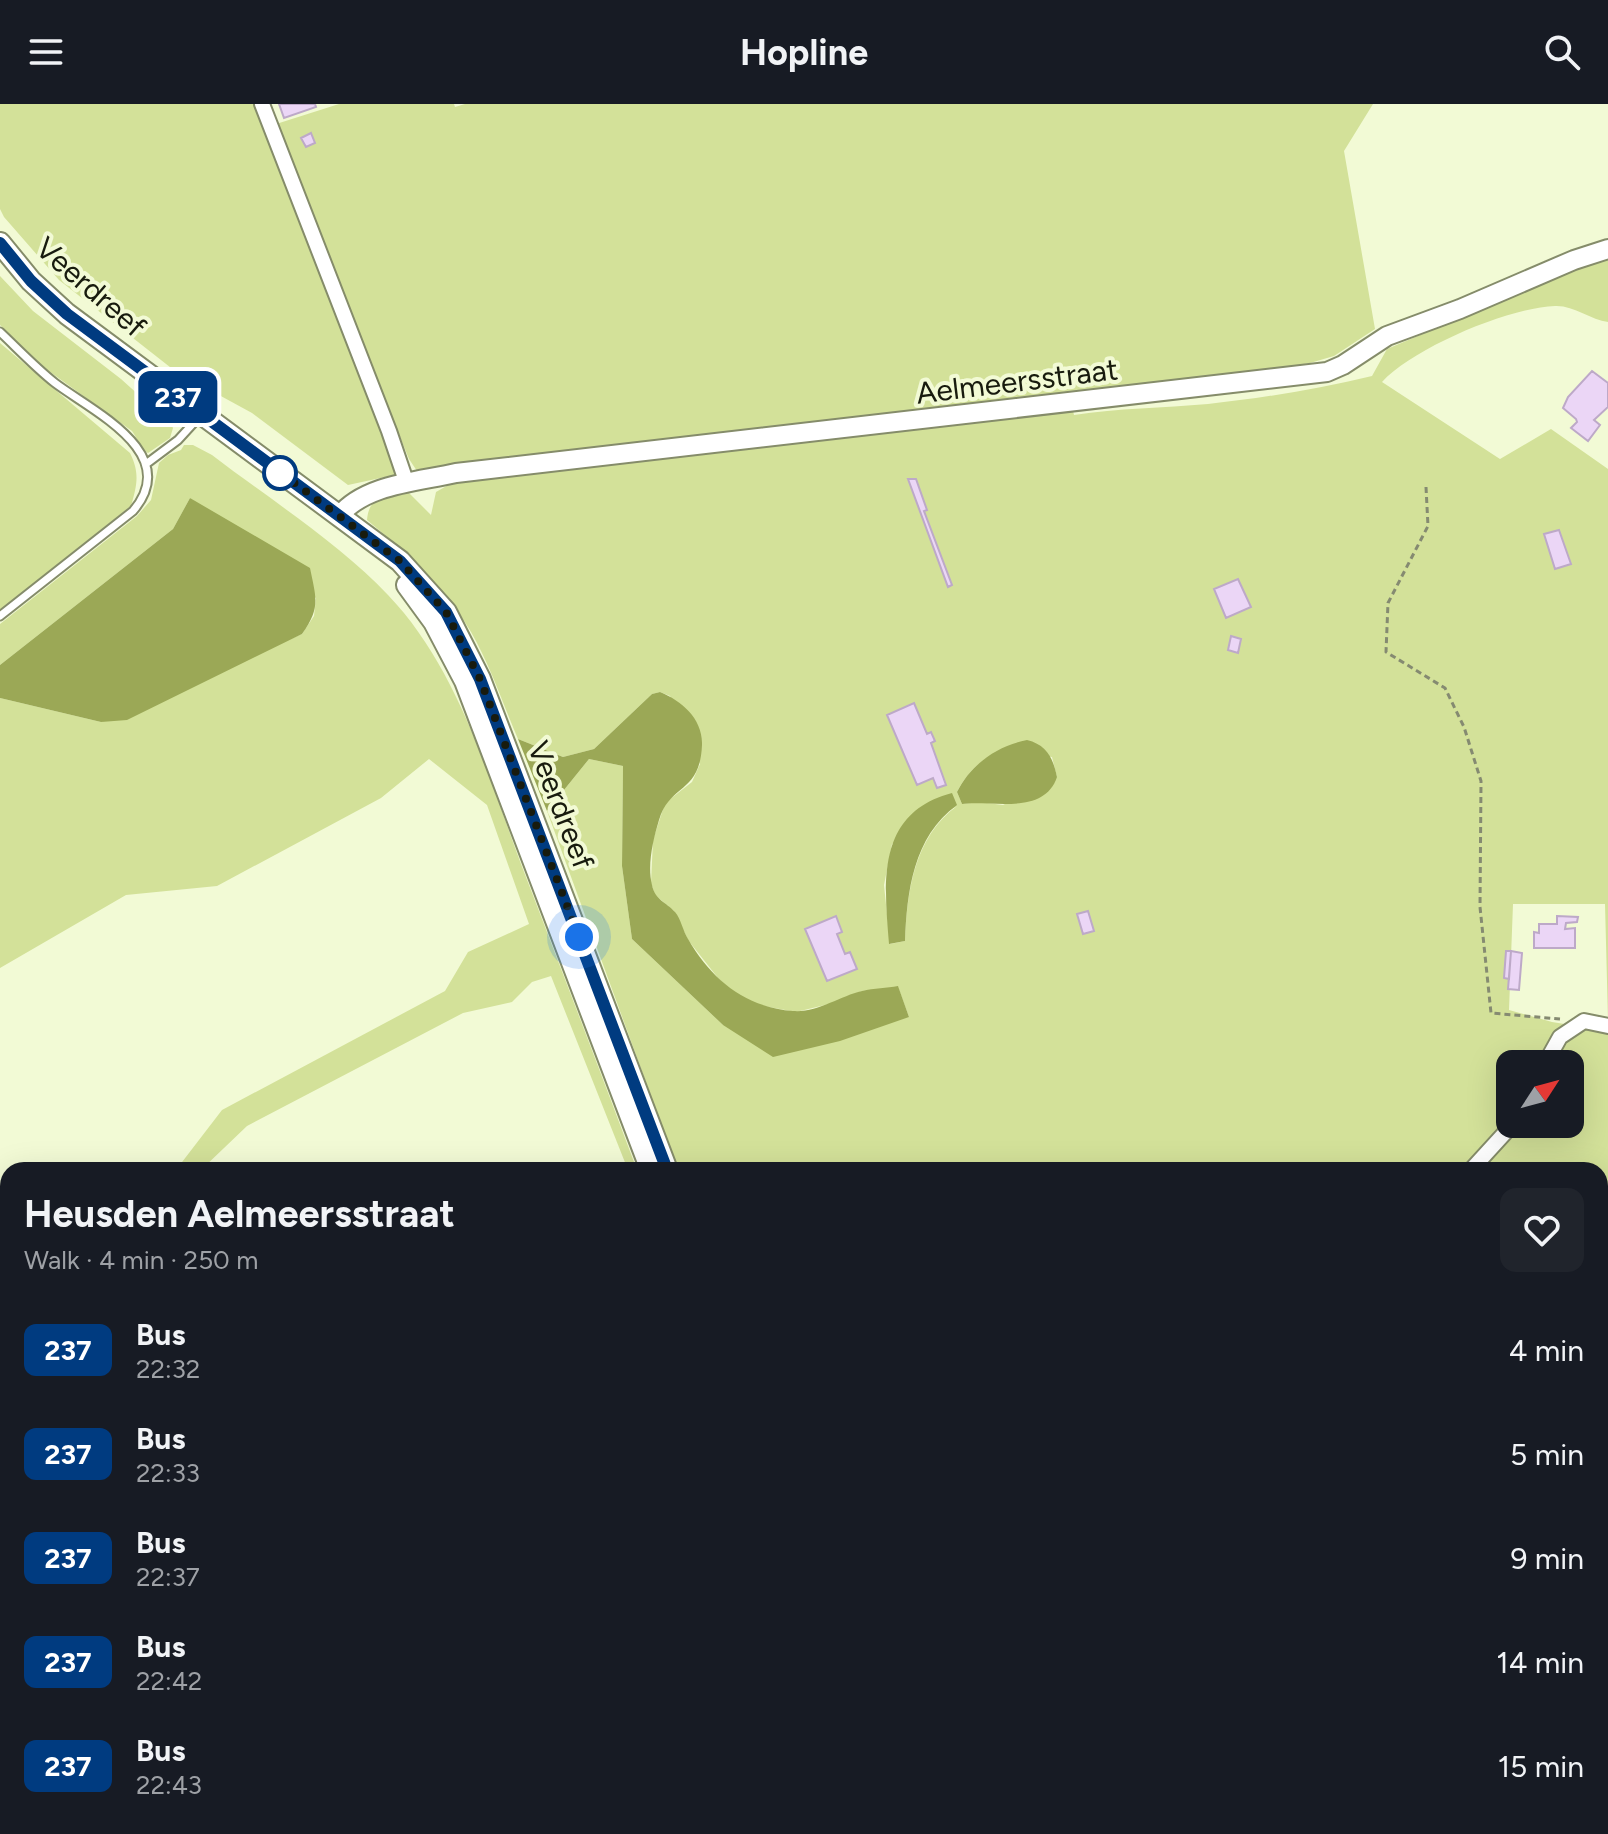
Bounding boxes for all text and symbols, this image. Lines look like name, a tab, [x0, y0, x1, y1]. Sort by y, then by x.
icon: menu	[24, 30, 68, 74]
icon: search	[1540, 30, 1584, 74]
text: Hopline	[740, 31, 868, 74]
street label: Veerdreef	[28, 229, 154, 345]
street label: Aelmeersstraat	[914, 350, 1120, 412]
line badge: 237	[132, 371, 224, 423]
text: 237	[154, 380, 202, 414]
unlabelled marker	[263, 456, 297, 490]
street label: Veerdreef	[520, 736, 602, 874]
your location	[559, 917, 599, 957]
north arrow	[1496, 1050, 1584, 1138]
map controls	[1496, 1050, 1584, 1138]
button: heart	[1500, 1188, 1584, 1272]
text: Heusden Aelmeersstraat	[24, 1191, 455, 1237]
text: Walk · 4 min · 250 m	[24, 1244, 258, 1276]
text: Bus	[136, 1316, 185, 1353]
text: 4 min	[1509, 1332, 1584, 1369]
text: 237	[44, 1333, 92, 1367]
text: 22:32	[136, 1353, 200, 1385]
text: Bus	[136, 1420, 185, 1457]
text: 5 min	[1510, 1436, 1584, 1473]
text: 237	[44, 1437, 92, 1471]
text: 22:33	[136, 1457, 200, 1489]
text: Bus	[136, 1524, 185, 1561]
text: 9 min	[1510, 1540, 1584, 1577]
text: 237	[44, 1541, 92, 1575]
text: 22:37	[136, 1561, 200, 1593]
text: Bus	[136, 1628, 185, 1665]
text: 14 min	[1496, 1644, 1584, 1681]
text: 237	[44, 1645, 92, 1679]
text: 22:42	[136, 1665, 202, 1697]
text: Bus	[136, 1732, 185, 1769]
text: 15 min	[1498, 1748, 1584, 1785]
text: 237	[44, 1749, 92, 1783]
text: 22:43	[136, 1769, 202, 1801]

